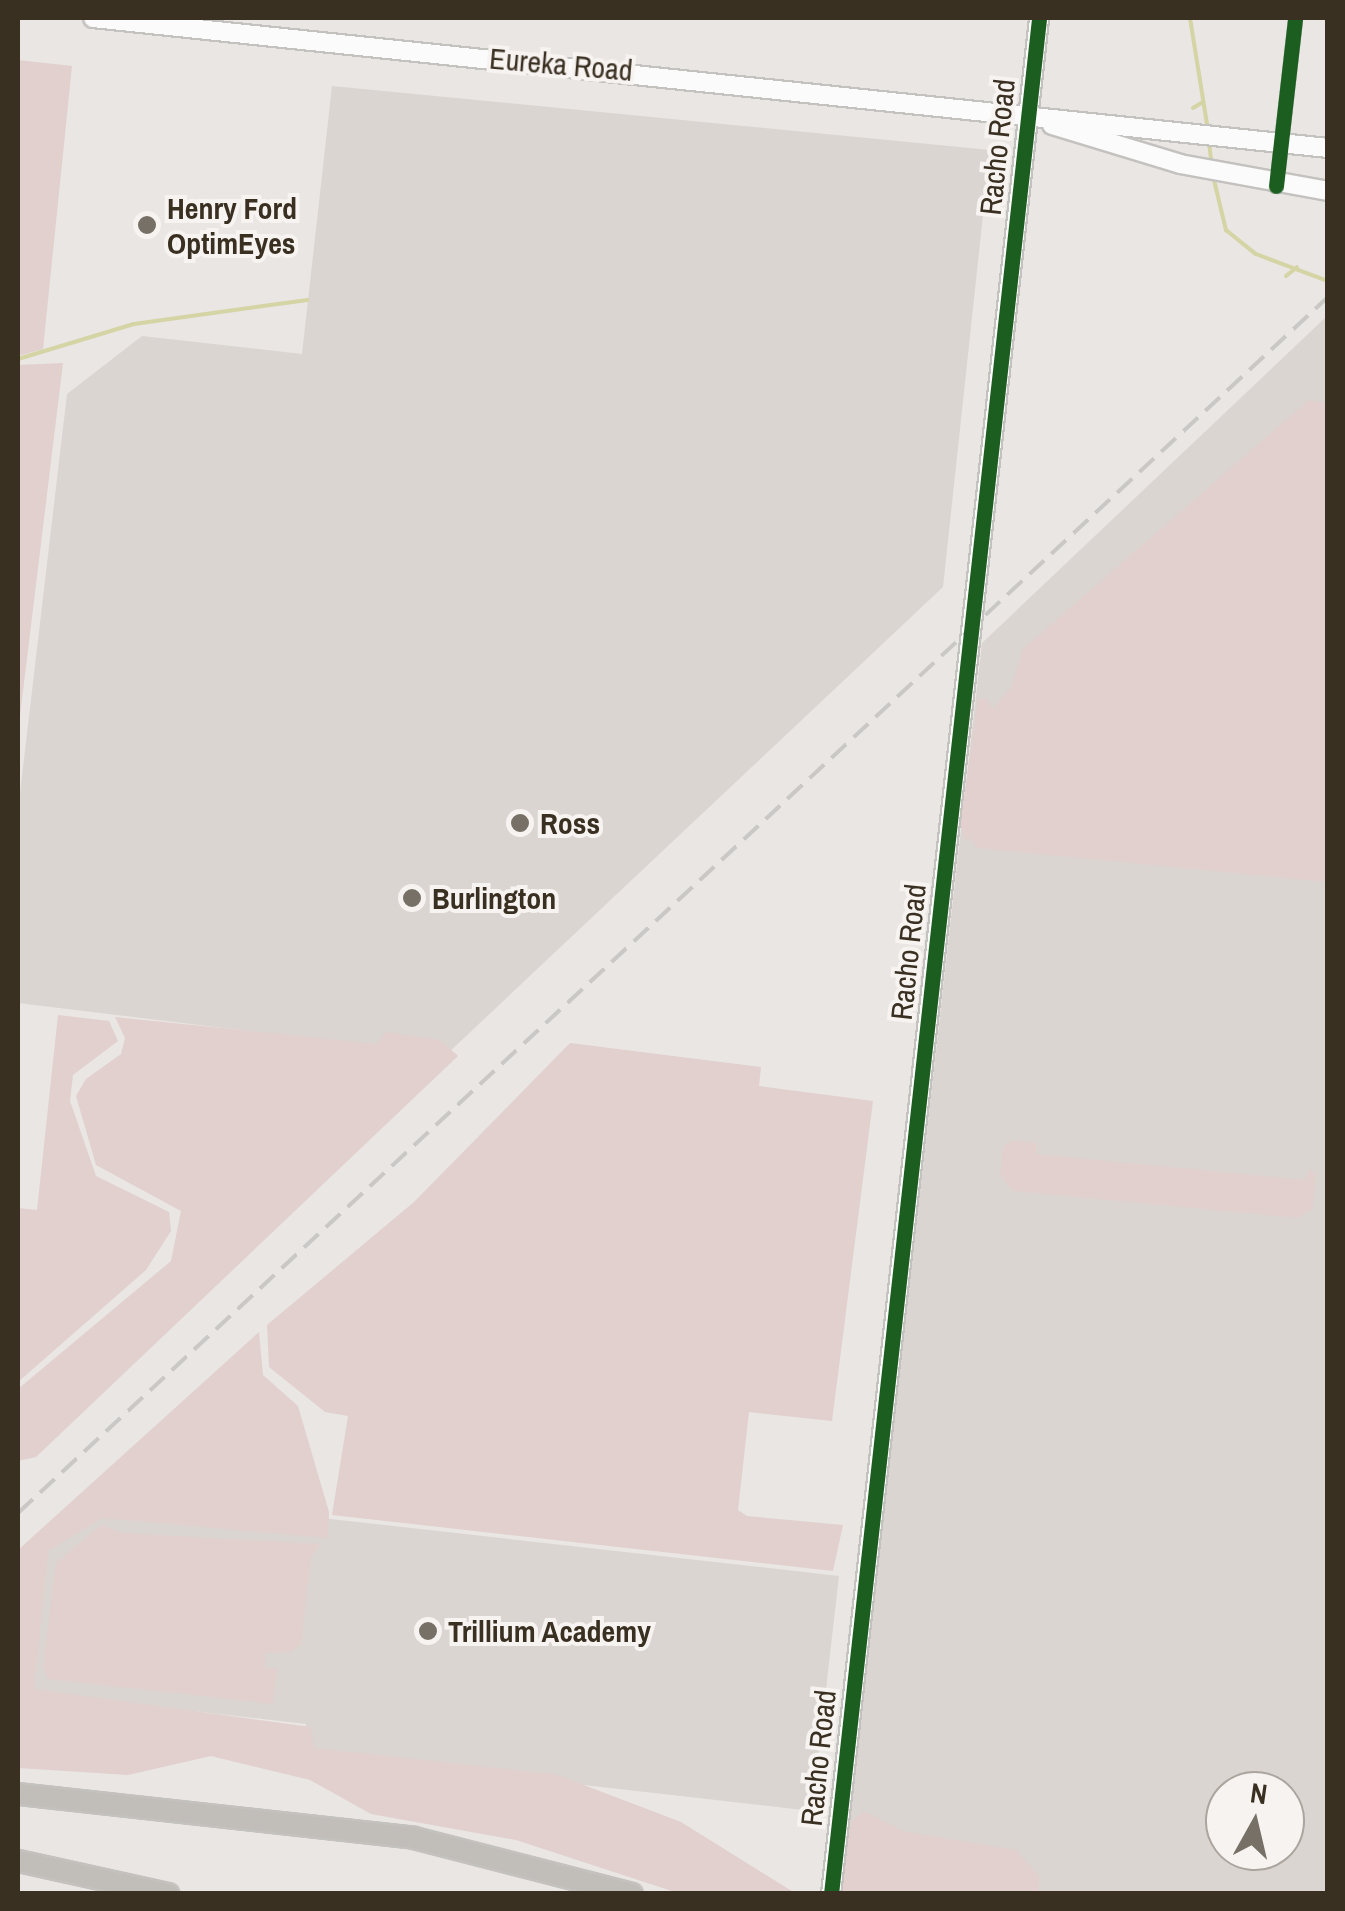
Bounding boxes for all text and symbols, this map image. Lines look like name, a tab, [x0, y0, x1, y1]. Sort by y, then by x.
street label: Eureka Road	[488, 40, 634, 88]
street label: Racho Road	[972, 77, 1022, 217]
place label: Henry Ford OptimEyes	[167, 190, 297, 260]
marker: Henry Ford OptimEyes	[136, 214, 158, 236]
place label: Ross	[540, 805, 600, 841]
marker: Ross	[509, 812, 531, 834]
place label: Burlington	[432, 880, 556, 916]
street label: Racho Road	[883, 882, 933, 1022]
marker: Burlington	[401, 887, 423, 909]
place label: Trillium Academy	[448, 1613, 652, 1649]
marker: Trillium Academy	[417, 1620, 439, 1642]
street label: Racho Road	[793, 1688, 843, 1828]
north arrow	[1205, 1771, 1305, 1871]
text: N	[1248, 1773, 1270, 1813]

